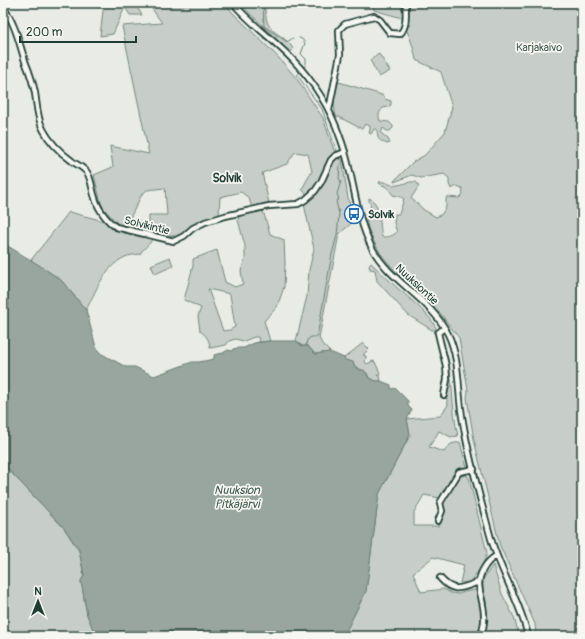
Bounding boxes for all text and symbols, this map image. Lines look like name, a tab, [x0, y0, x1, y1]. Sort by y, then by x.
scale bar	[20, 18, 136, 44]
text: 200 m	[26, 25, 63, 40]
park label: Karjakaivo	[516, 41, 562, 54]
district label: Solvik	[213, 171, 242, 186]
bus stop icon: Solvik	[343, 203, 365, 225]
place label: Solvik	[368, 208, 395, 221]
street label: Solvikintie	[123, 214, 171, 238]
street label: Nuuksiontie	[393, 261, 441, 308]
water label: Nuuksion Pitkäjärvi	[214, 483, 261, 512]
north arrow	[18, 581, 58, 621]
text: N	[34, 585, 42, 598]

